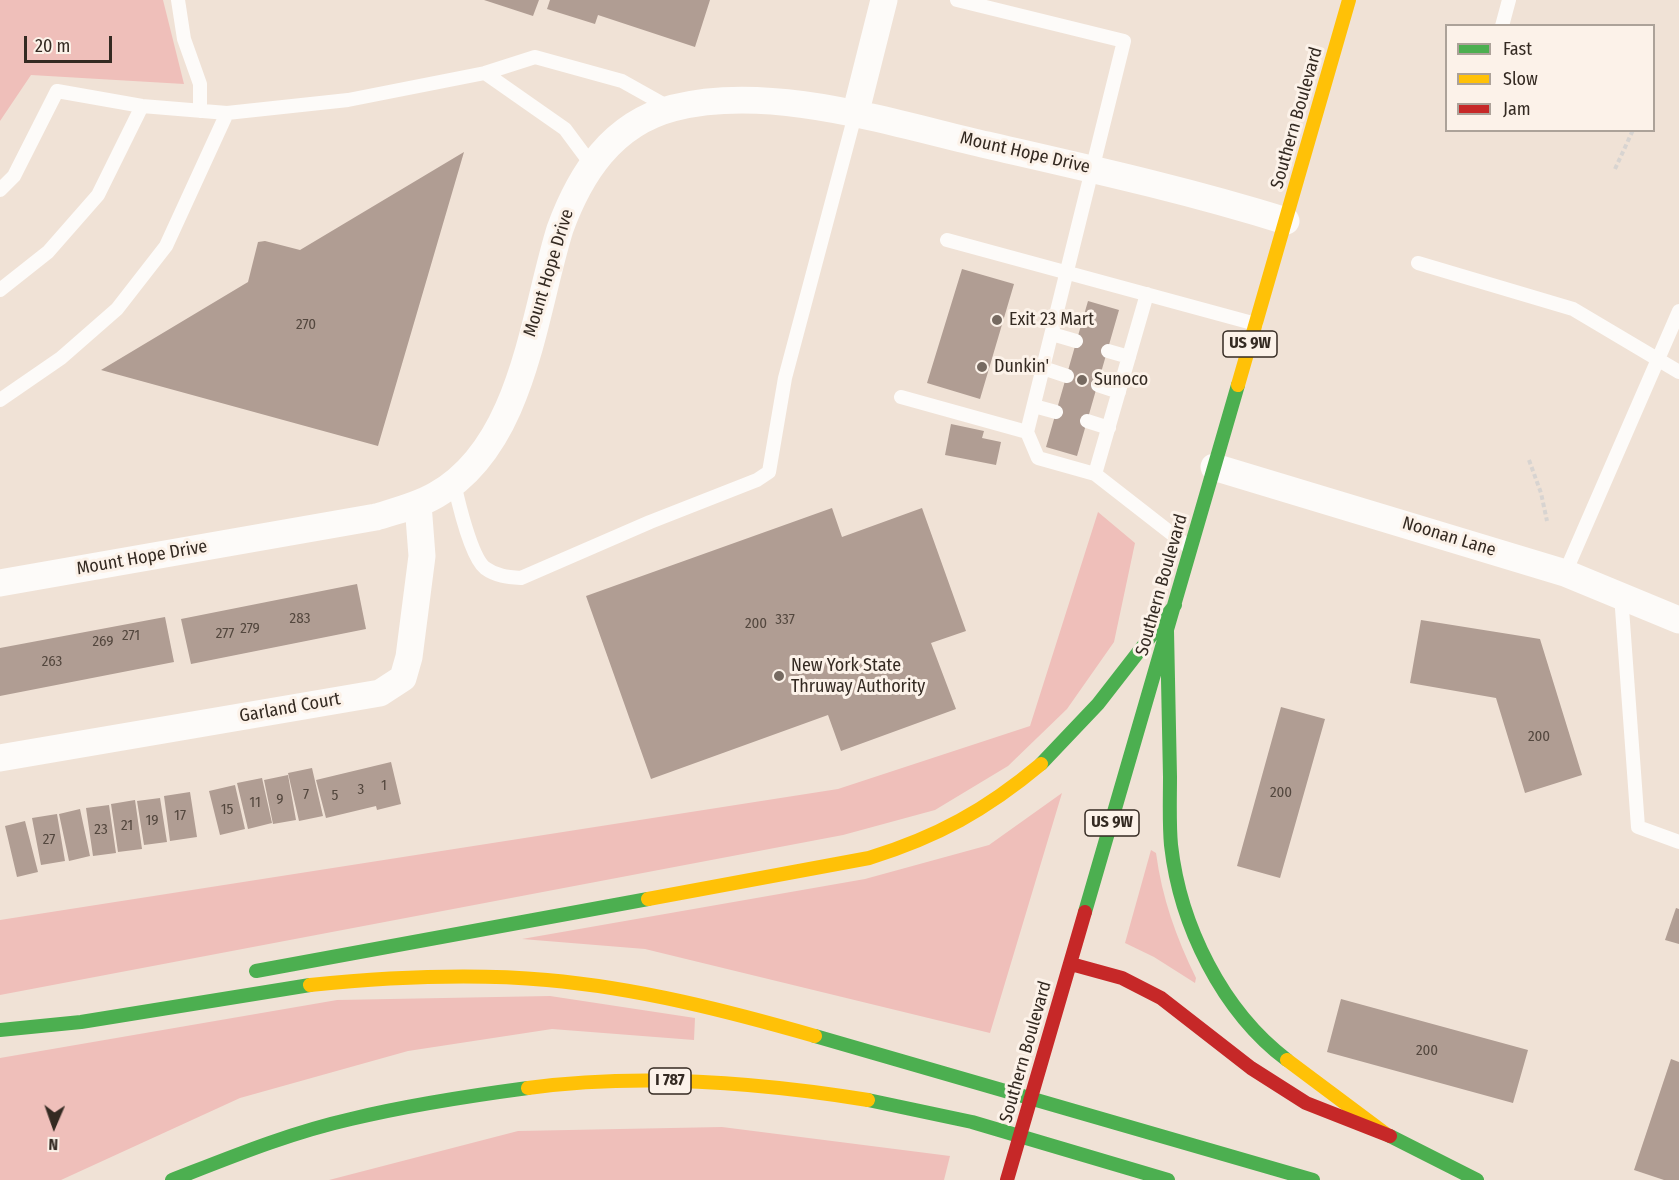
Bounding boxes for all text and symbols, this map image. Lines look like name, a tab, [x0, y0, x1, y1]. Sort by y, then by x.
scale bar	[27, 24, 116, 62]
legend	[1445, 24, 1655, 132]
text: 20 m	[35, 35, 70, 57]
text: Fast	[1503, 38, 1532, 60]
street label: Southern Boulevard	[1266, 45, 1328, 191]
text: Slow	[1503, 68, 1538, 90]
text: Jam	[1503, 98, 1531, 120]
street label: Mount Hope Drive	[958, 128, 1092, 178]
street label: Mount Hope Drive	[519, 207, 579, 339]
place label: Exit 23 Mart	[1009, 309, 1094, 331]
marker: Exit 23 Mart	[990, 313, 1004, 327]
house number: 270	[296, 316, 316, 334]
road number: US 9W	[1223, 331, 1277, 357]
place label: Dunkin'	[994, 356, 1049, 378]
marker: Dunkin'	[975, 360, 989, 374]
place label: Sunoco	[1094, 369, 1148, 391]
marker: Sunoco	[1075, 373, 1089, 387]
street label: Southern Boulevard	[1131, 512, 1193, 658]
street label: Noonan Lane	[1399, 513, 1499, 561]
street label: Mount Hope Drive	[75, 536, 209, 580]
house number: 283	[290, 610, 310, 628]
house number: 337	[775, 611, 795, 629]
house number: 200	[745, 615, 767, 633]
house number: 279	[240, 620, 260, 638]
house number: 277	[216, 625, 234, 643]
house number: 271	[122, 627, 140, 645]
house number: 269	[92, 633, 114, 651]
house number: 263	[42, 653, 62, 671]
place label: New York State Thruway Authority	[791, 655, 925, 698]
marker: New York State Thruway Authority	[772, 669, 786, 683]
street label: Garland Court	[238, 688, 342, 728]
house number: 200	[1528, 728, 1550, 746]
house number: 1	[381, 777, 387, 795]
house number: 3	[358, 781, 364, 799]
house number: 200	[1270, 784, 1292, 802]
house number: 7	[303, 786, 309, 804]
house number: 5	[332, 787, 338, 805]
house number: 9	[276, 791, 284, 809]
house number: 11	[249, 794, 261, 812]
house number: 15	[221, 801, 233, 819]
house number: 17	[174, 807, 186, 825]
road number: US 9W	[1085, 810, 1139, 836]
house number: 19	[145, 812, 159, 830]
house number: 21	[121, 817, 133, 835]
house number: 23	[94, 821, 108, 839]
house number: 27	[43, 831, 55, 849]
street label: Southern Boulevard	[995, 979, 1057, 1125]
house number: 200	[1416, 1042, 1438, 1060]
road number: I 787	[649, 1068, 691, 1094]
north arrow	[24, 1096, 84, 1156]
text: N	[48, 1135, 58, 1154]

